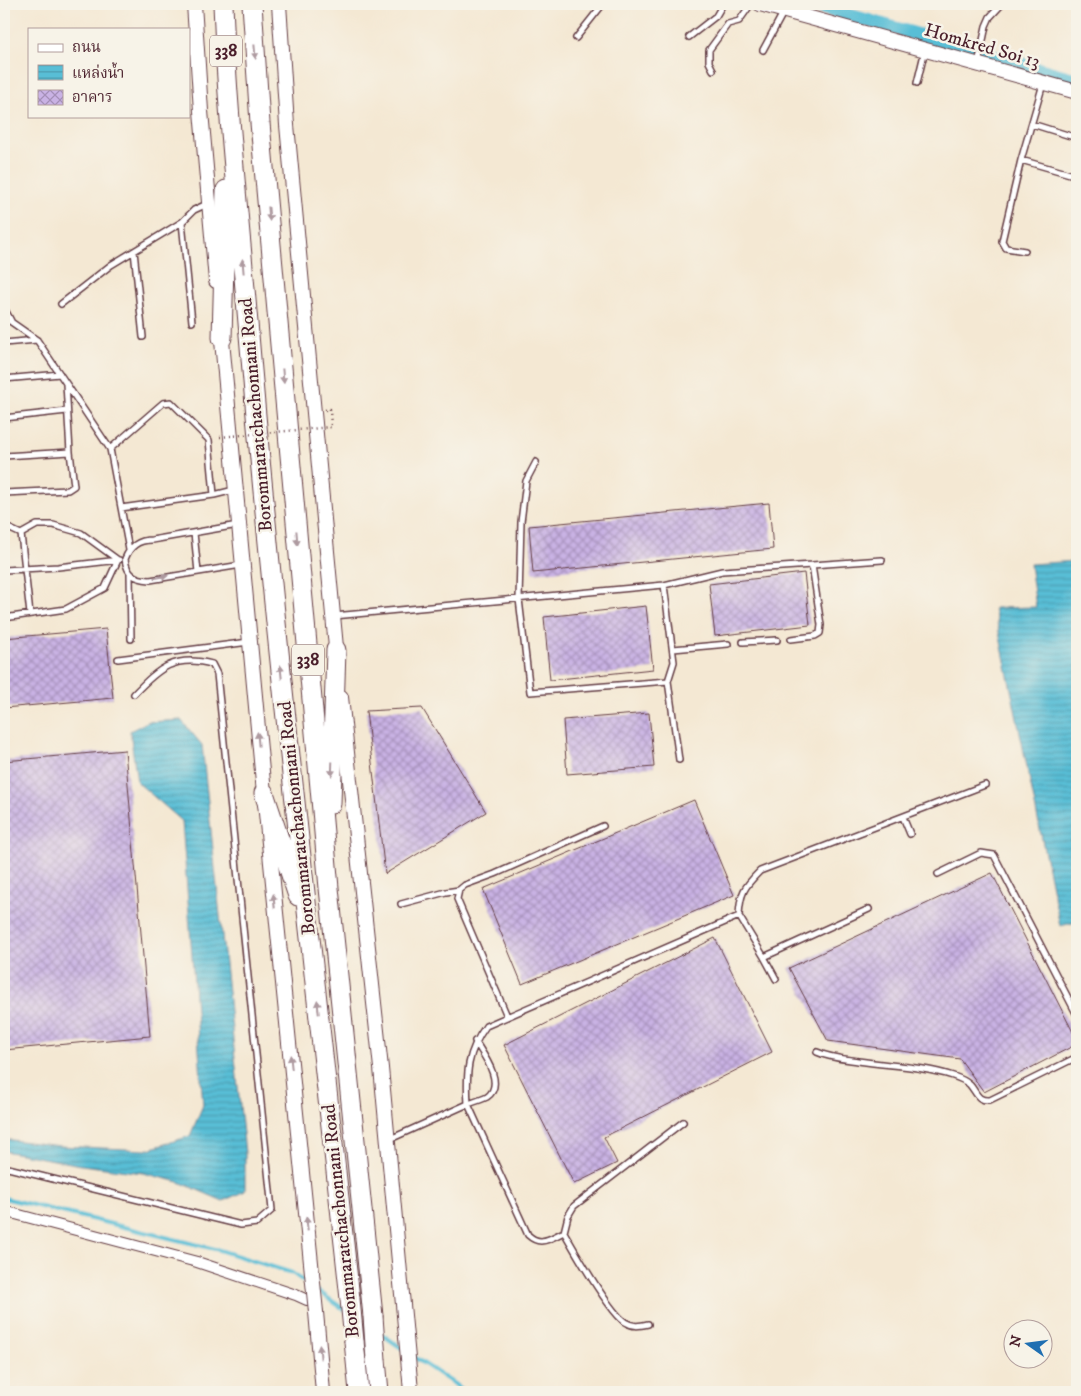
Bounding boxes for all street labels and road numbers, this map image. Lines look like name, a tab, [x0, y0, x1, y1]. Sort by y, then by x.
street label: Homkred Soi 13	[921, 18, 1043, 74]
road number: 338	[210, 36, 242, 66]
street label: Borommaratchachonnani Road	[234, 296, 278, 533]
road number: 338	[292, 644, 324, 676]
street label: Borommaratchachonnani Road	[273, 699, 321, 936]
street label: Borommaratchachonnani Road	[317, 1102, 365, 1339]

